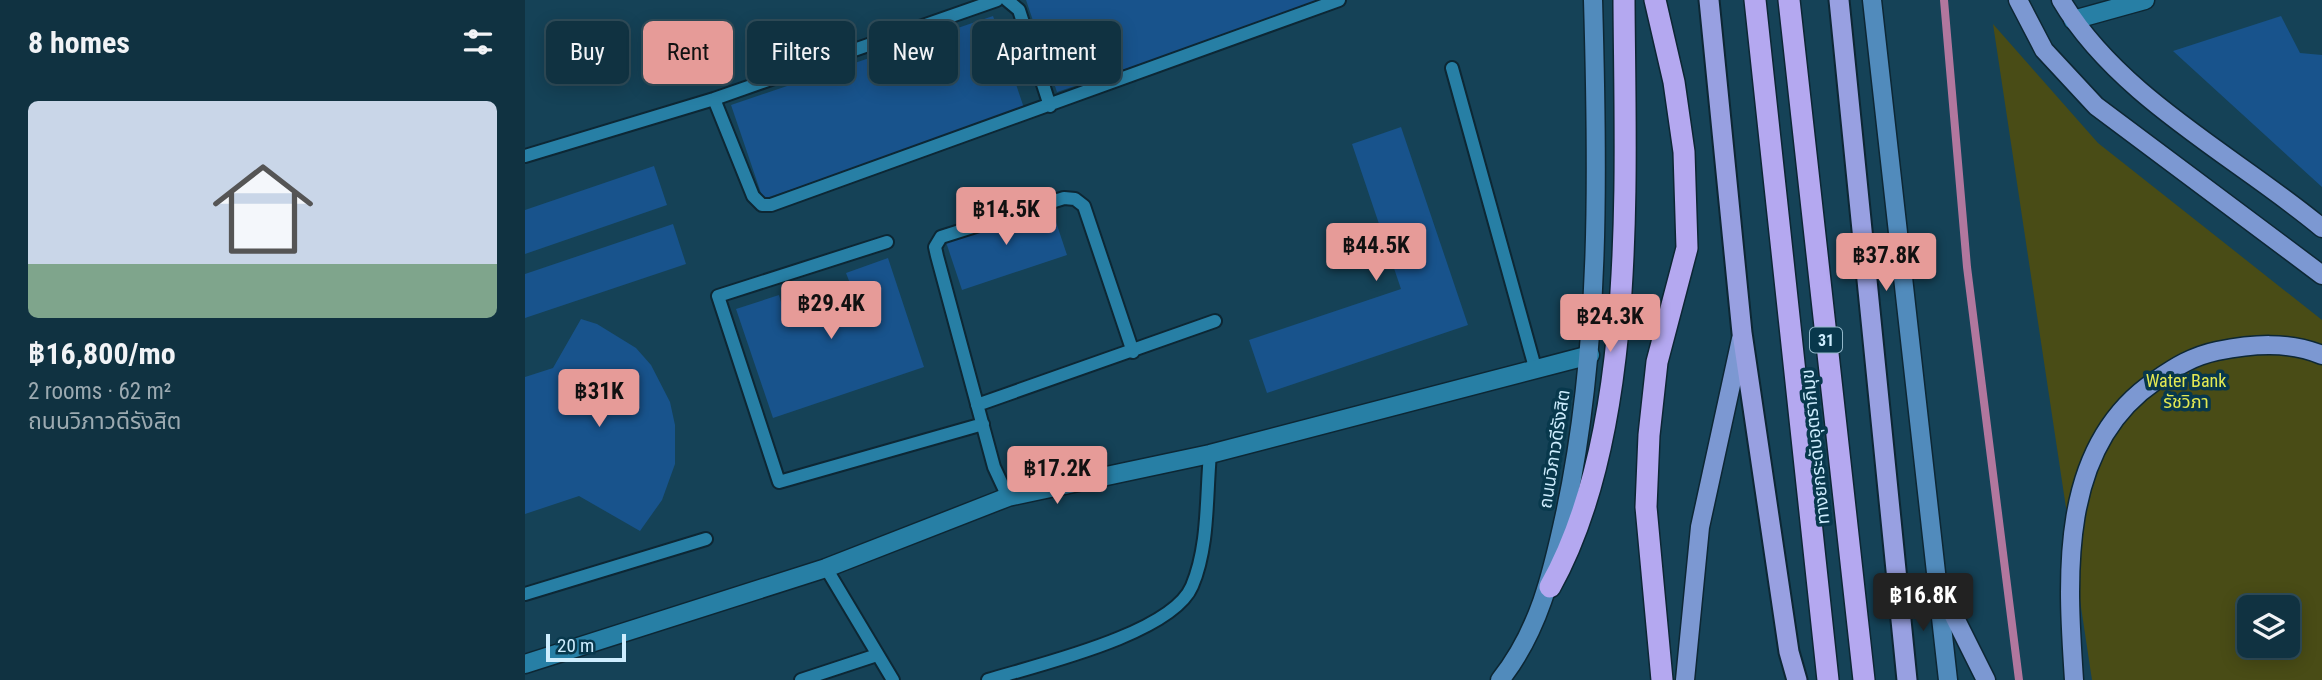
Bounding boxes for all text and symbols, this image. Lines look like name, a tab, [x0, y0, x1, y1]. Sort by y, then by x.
chip: Buy	[546, 21, 629, 84]
chip: Rent	[643, 21, 733, 84]
chip: Filters	[747, 21, 855, 84]
chip: New	[869, 21, 958, 84]
chip: Apartment	[972, 21, 1121, 84]
icon: filters	[459, 23, 497, 61]
text: 8 homes	[28, 25, 130, 60]
icon: home	[200, 146, 326, 272]
pin: ฿14.5K	[949, 188, 1063, 247]
text: ฿14.5K	[972, 196, 1040, 223]
pin: ฿44.5K	[1319, 224, 1433, 283]
text: ฿44.5K	[1342, 232, 1410, 259]
pin: ฿37.8K	[1829, 233, 1943, 293]
text: ฿37.8K	[1852, 242, 1920, 269]
pin: ฿29.4K	[774, 282, 888, 341]
text: ฿29.4K	[797, 290, 865, 317]
pin: ฿24.3K	[1553, 294, 1667, 354]
text: ฿24.3K	[1576, 303, 1644, 330]
road number: 31	[1810, 328, 1842, 352]
text: ฿16,800/mo	[28, 336, 176, 371]
street label: ทางยกระดับอุตราภิมุข	[1796, 368, 1835, 526]
pin: ฿31K	[558, 370, 640, 429]
park label: Water Bank รัชวิภา	[2146, 370, 2226, 412]
text: 2 rooms · 62 m²	[28, 378, 171, 405]
text: ฿31K	[574, 378, 624, 405]
street label: ถนนวิภาวดีรังสิต	[1534, 388, 1574, 510]
text: ถนนวิภาวดีรังสิต	[28, 408, 181, 435]
pin: ฿17.2K	[1000, 447, 1114, 506]
text: ฿17.2K	[1023, 455, 1091, 482]
pin: ฿16.8K	[1866, 574, 1980, 633]
text: ฿16.8K	[1889, 582, 1957, 609]
map controls	[2237, 595, 2300, 658]
button: layers	[2237, 595, 2300, 658]
scale bar	[546, 631, 627, 663]
text: 20 m	[557, 634, 594, 657]

